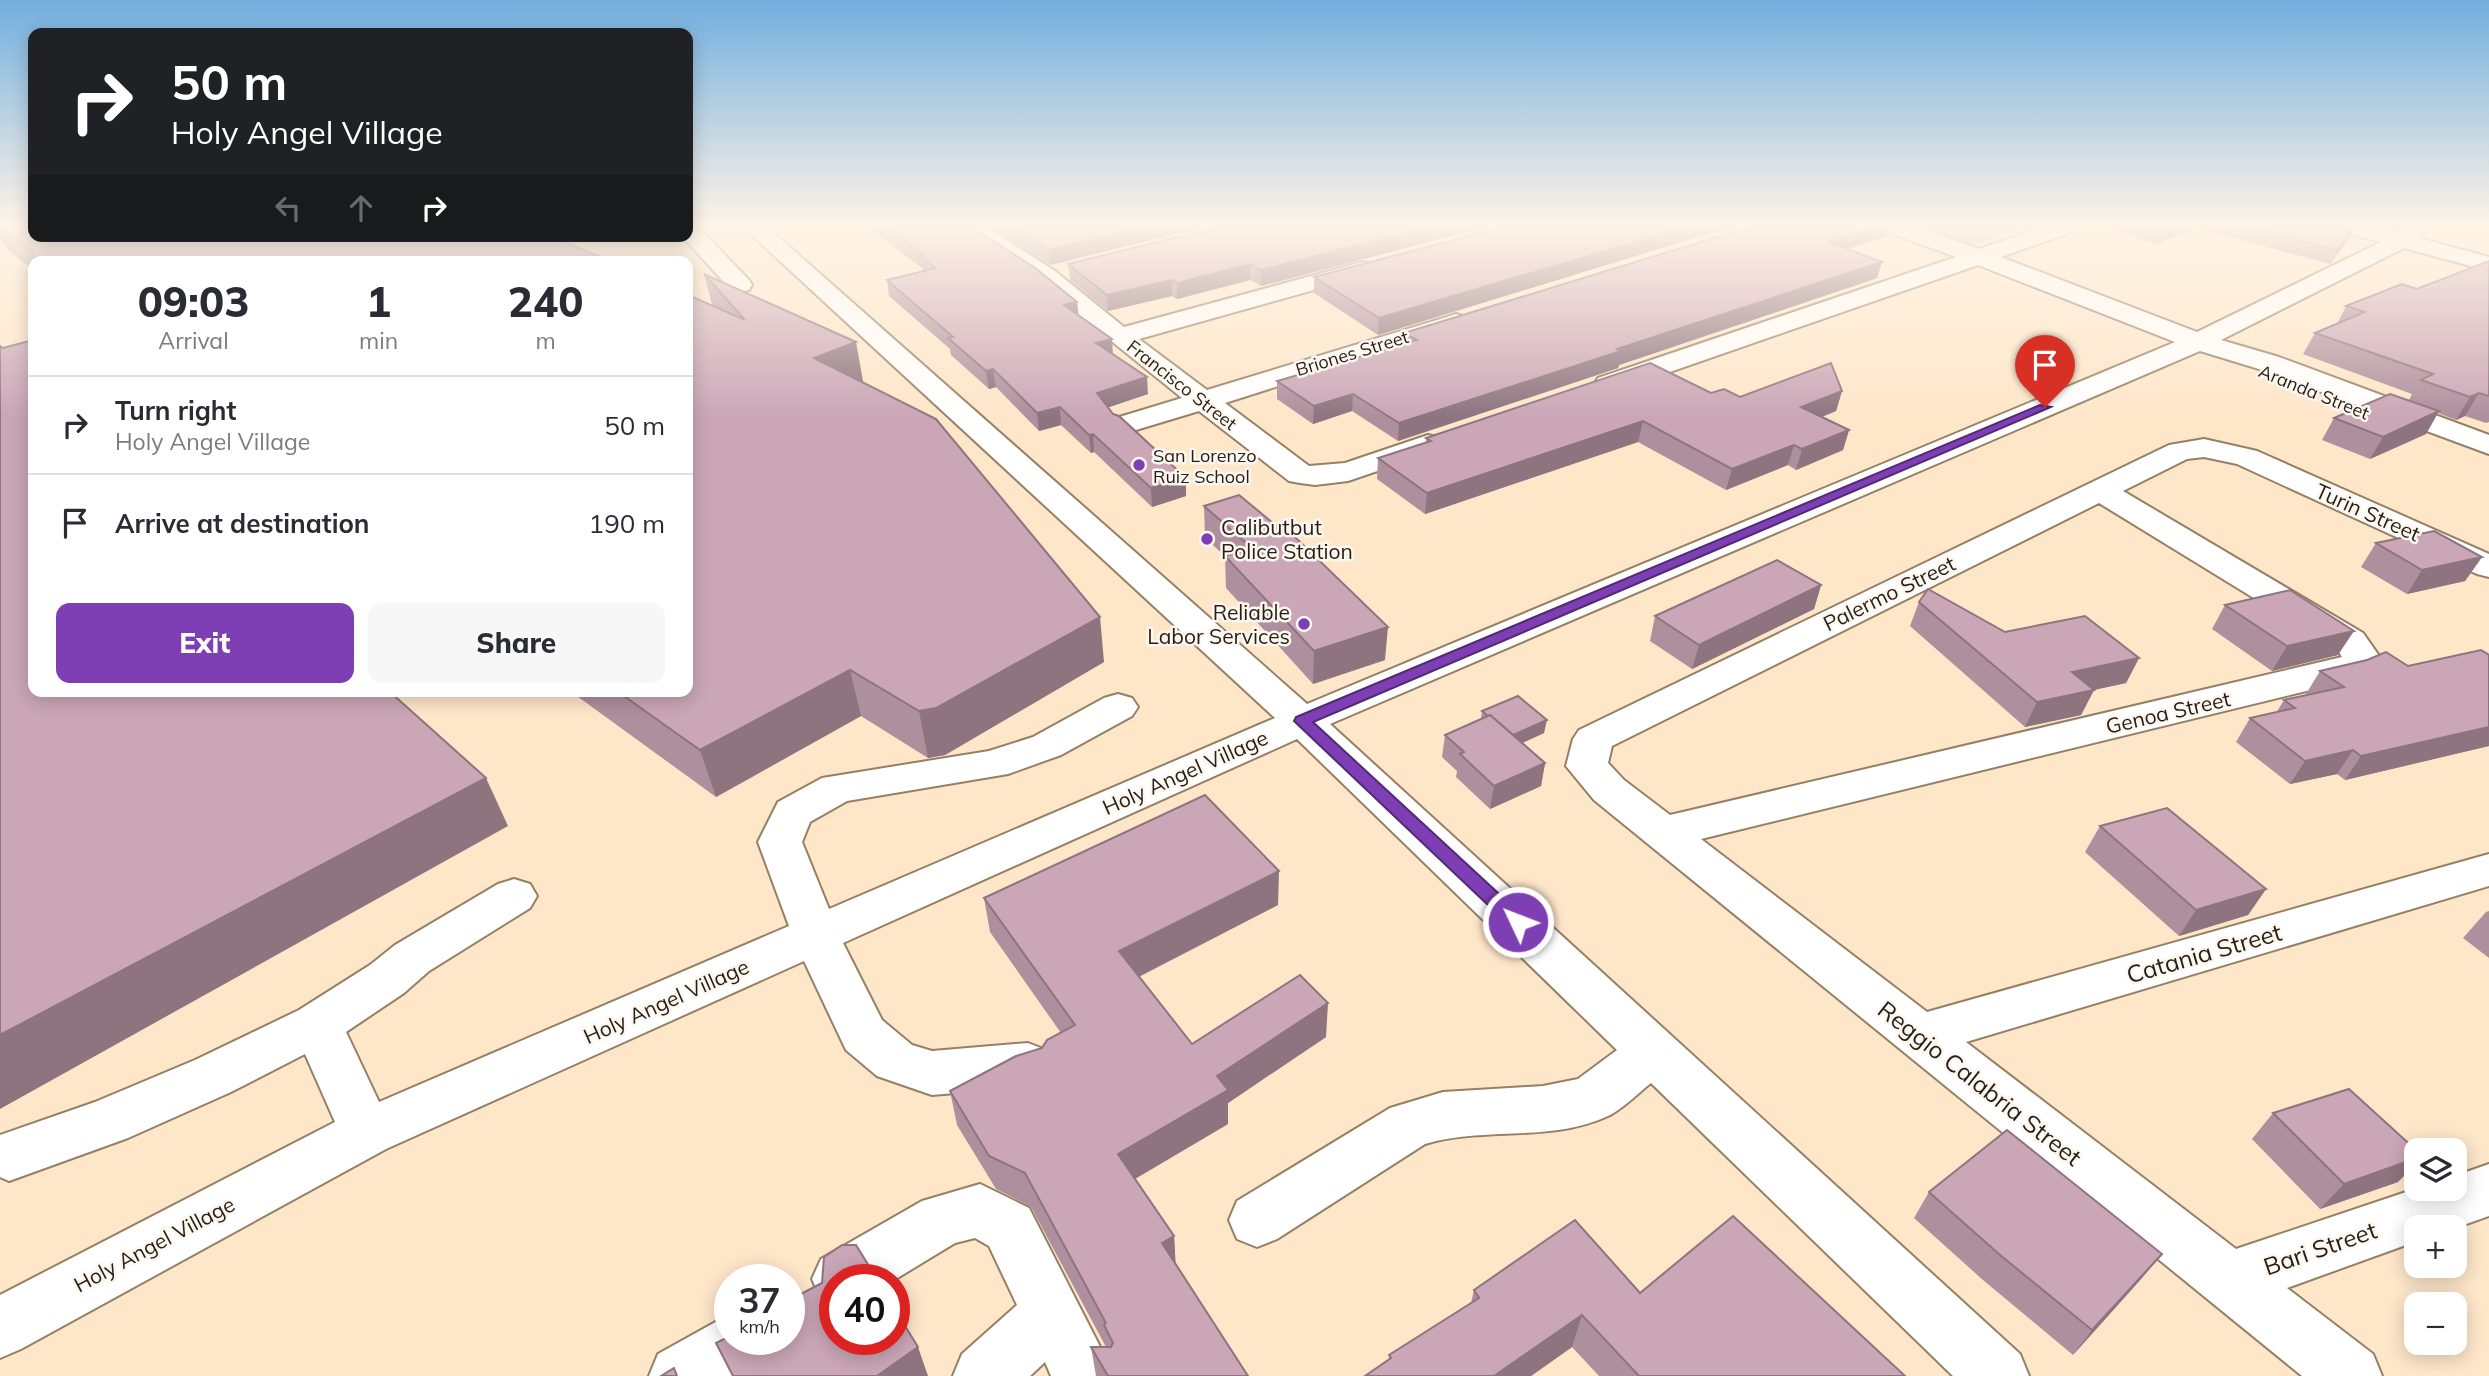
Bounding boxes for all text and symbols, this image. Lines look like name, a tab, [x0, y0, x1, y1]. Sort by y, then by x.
text: 50 m	[171, 51, 287, 112]
icon: right	[56, 56, 147, 147]
text: Holy Angel Village	[171, 112, 443, 152]
icon: left	[269, 189, 307, 227]
icon: ahead	[342, 189, 380, 227]
icon: right	[415, 189, 453, 227]
text: 09:03	[138, 275, 249, 328]
text: 1	[366, 275, 391, 328]
text: 240	[508, 275, 583, 328]
street label: Briones Street	[1293, 325, 1411, 381]
text: Arrival	[158, 326, 229, 355]
text: min	[359, 326, 398, 355]
text: m	[535, 326, 556, 355]
street label: Francisco Street	[1122, 335, 1242, 435]
pin	[2015, 335, 2075, 407]
icon: arrive	[2026, 346, 2064, 384]
street label: Aranda Street	[2255, 359, 2373, 425]
text: Turn right	[115, 394, 236, 427]
icon: right	[56, 406, 94, 444]
text: 50 m	[604, 409, 665, 442]
text: Holy Angel Village	[115, 427, 310, 456]
place label: San Lorenzo Ruiz School	[1153, 444, 1256, 488]
marker: San Lorenzo Ruiz School	[1131, 457, 1147, 473]
street label: Turin Street	[2312, 477, 2424, 547]
icon: arrive	[56, 504, 94, 542]
text: Arrive at destination	[115, 507, 370, 540]
text: 190 m	[589, 507, 665, 540]
place label: Calibutbut Police Station	[1221, 514, 1353, 564]
marker: Calibutbut Police Station	[1199, 531, 1215, 547]
street label: Palermo Street	[1819, 550, 1959, 636]
place label: Reliable Labor Services	[1147, 599, 1290, 649]
button: Exit	[56, 603, 354, 683]
button: Share	[368, 603, 665, 683]
marker: Reliable Labor Services	[1296, 616, 1312, 632]
street label: Genoa Street	[2103, 685, 2233, 739]
street label: Holy Angel Village	[1098, 724, 1272, 820]
position arrow	[1481, 885, 1555, 959]
street label: Catania Street	[2123, 917, 2285, 989]
street label: Holy Angel Village	[579, 953, 753, 1049]
street label: Reggio Calabria Street	[1872, 994, 2088, 1172]
map controls	[2404, 1138, 2467, 1355]
button: layers	[2404, 1138, 2467, 1201]
street label: Holy Angel Village	[69, 1191, 239, 1297]
street label: Bari Street	[2259, 1215, 2381, 1281]
button: +	[2404, 1215, 2467, 1278]
speed limit sign: 40	[819, 1264, 910, 1355]
text: 37	[738, 1278, 781, 1322]
button: −	[2404, 1292, 2467, 1355]
text: km/h	[739, 1315, 780, 1338]

